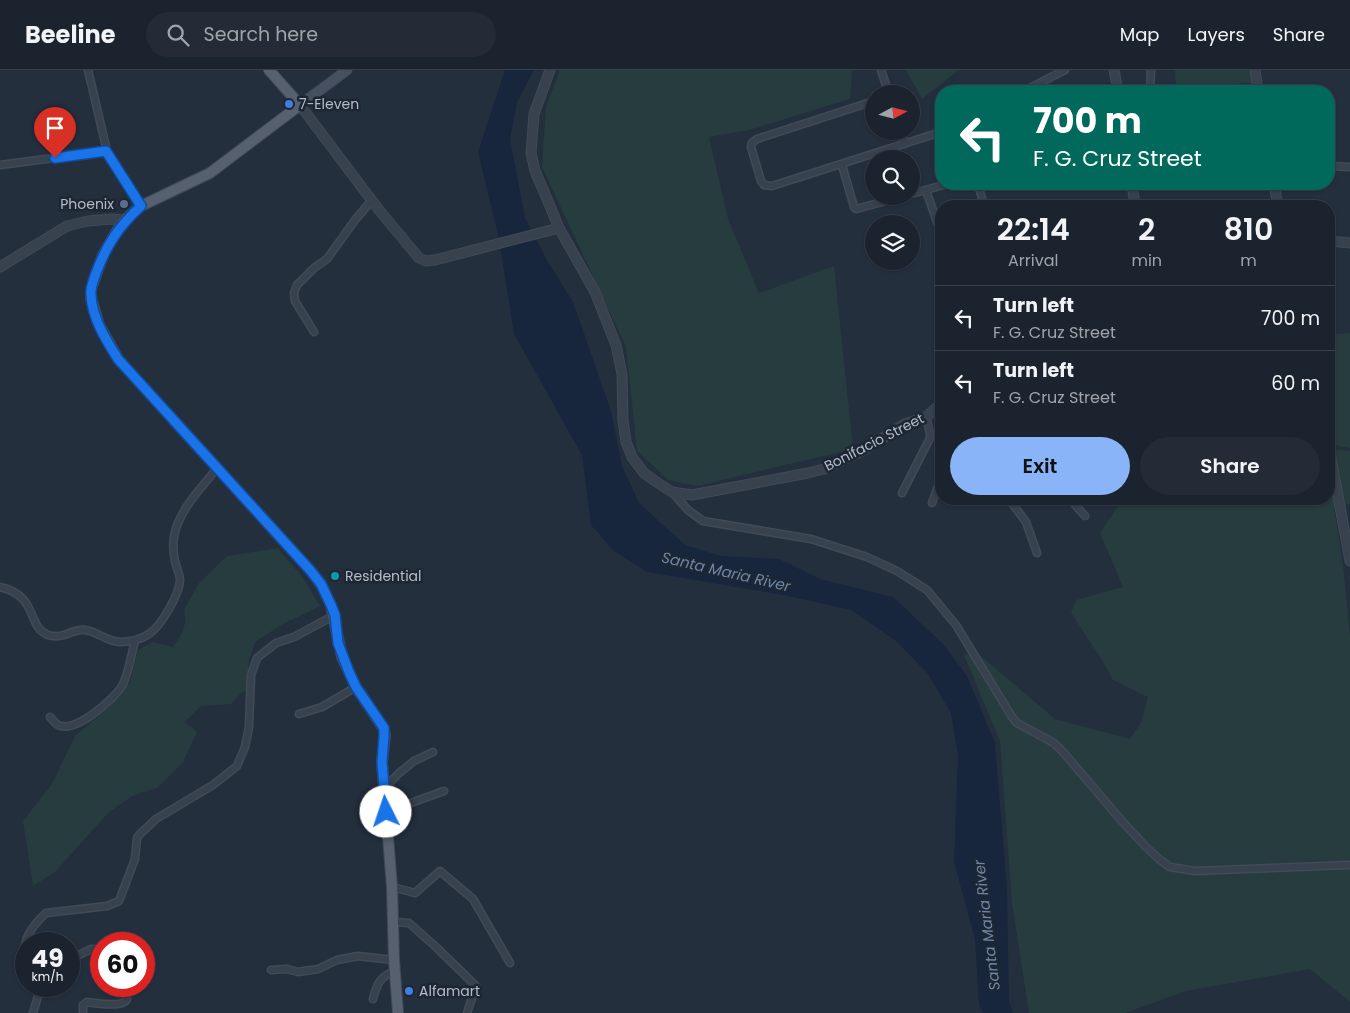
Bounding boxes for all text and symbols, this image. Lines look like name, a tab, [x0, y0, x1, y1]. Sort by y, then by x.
search box	[146, 12, 496, 57]
text: Beeline	[25, 18, 116, 51]
icon: search	[164, 21, 192, 49]
text: Search here	[204, 21, 318, 48]
text: Map	[1120, 22, 1160, 47]
text: Layers	[1188, 22, 1245, 47]
text: Share	[1273, 22, 1325, 47]
north arrow	[865, 85, 920, 140]
map controls	[865, 85, 920, 270]
place label: 7-Eleven	[299, 94, 359, 114]
text: 700 m	[1033, 96, 1142, 145]
marker: 7-Eleven	[283, 98, 295, 110]
icon: left	[950, 105, 1015, 170]
pin	[34, 107, 76, 158]
icon: arrive	[41, 114, 69, 142]
text: F. G. Cruz Street	[1033, 143, 1202, 174]
button: search	[865, 150, 920, 205]
place label: Phoenix	[60, 194, 114, 214]
marker: Phoenix	[118, 198, 130, 210]
text: 22:14	[997, 208, 1070, 251]
text: 2	[1138, 208, 1155, 251]
text: 810	[1224, 208, 1273, 251]
button: layers	[865, 215, 920, 270]
text: Arrival	[1008, 249, 1058, 272]
text: min	[1131, 249, 1162, 272]
text: m	[1240, 249, 1257, 272]
text: Turn left	[993, 292, 1074, 319]
icon: left	[950, 304, 978, 332]
text: 700 m	[1261, 305, 1320, 332]
text: F. G. Cruz Street	[993, 321, 1116, 344]
text: Turn left	[993, 357, 1074, 384]
icon: left	[950, 369, 978, 397]
text: 60 m	[1271, 370, 1320, 397]
text: F. G. Cruz Street	[993, 386, 1116, 409]
street label: Bonifacio Street	[821, 408, 927, 476]
button: Exit	[950, 437, 1130, 495]
button: Share	[1140, 437, 1320, 495]
water label: Santa Maria River	[660, 546, 793, 597]
place label: Residential	[345, 566, 422, 586]
marker: Residential	[329, 570, 341, 582]
position arrow	[359, 785, 411, 837]
water label: Santa Maria River	[968, 858, 1005, 992]
speed limit sign: 60	[90, 932, 155, 997]
text: 49	[31, 941, 64, 976]
text: km/h	[32, 968, 63, 985]
place label: Alfamart	[419, 981, 480, 1001]
marker: Alfamart	[403, 985, 415, 997]

